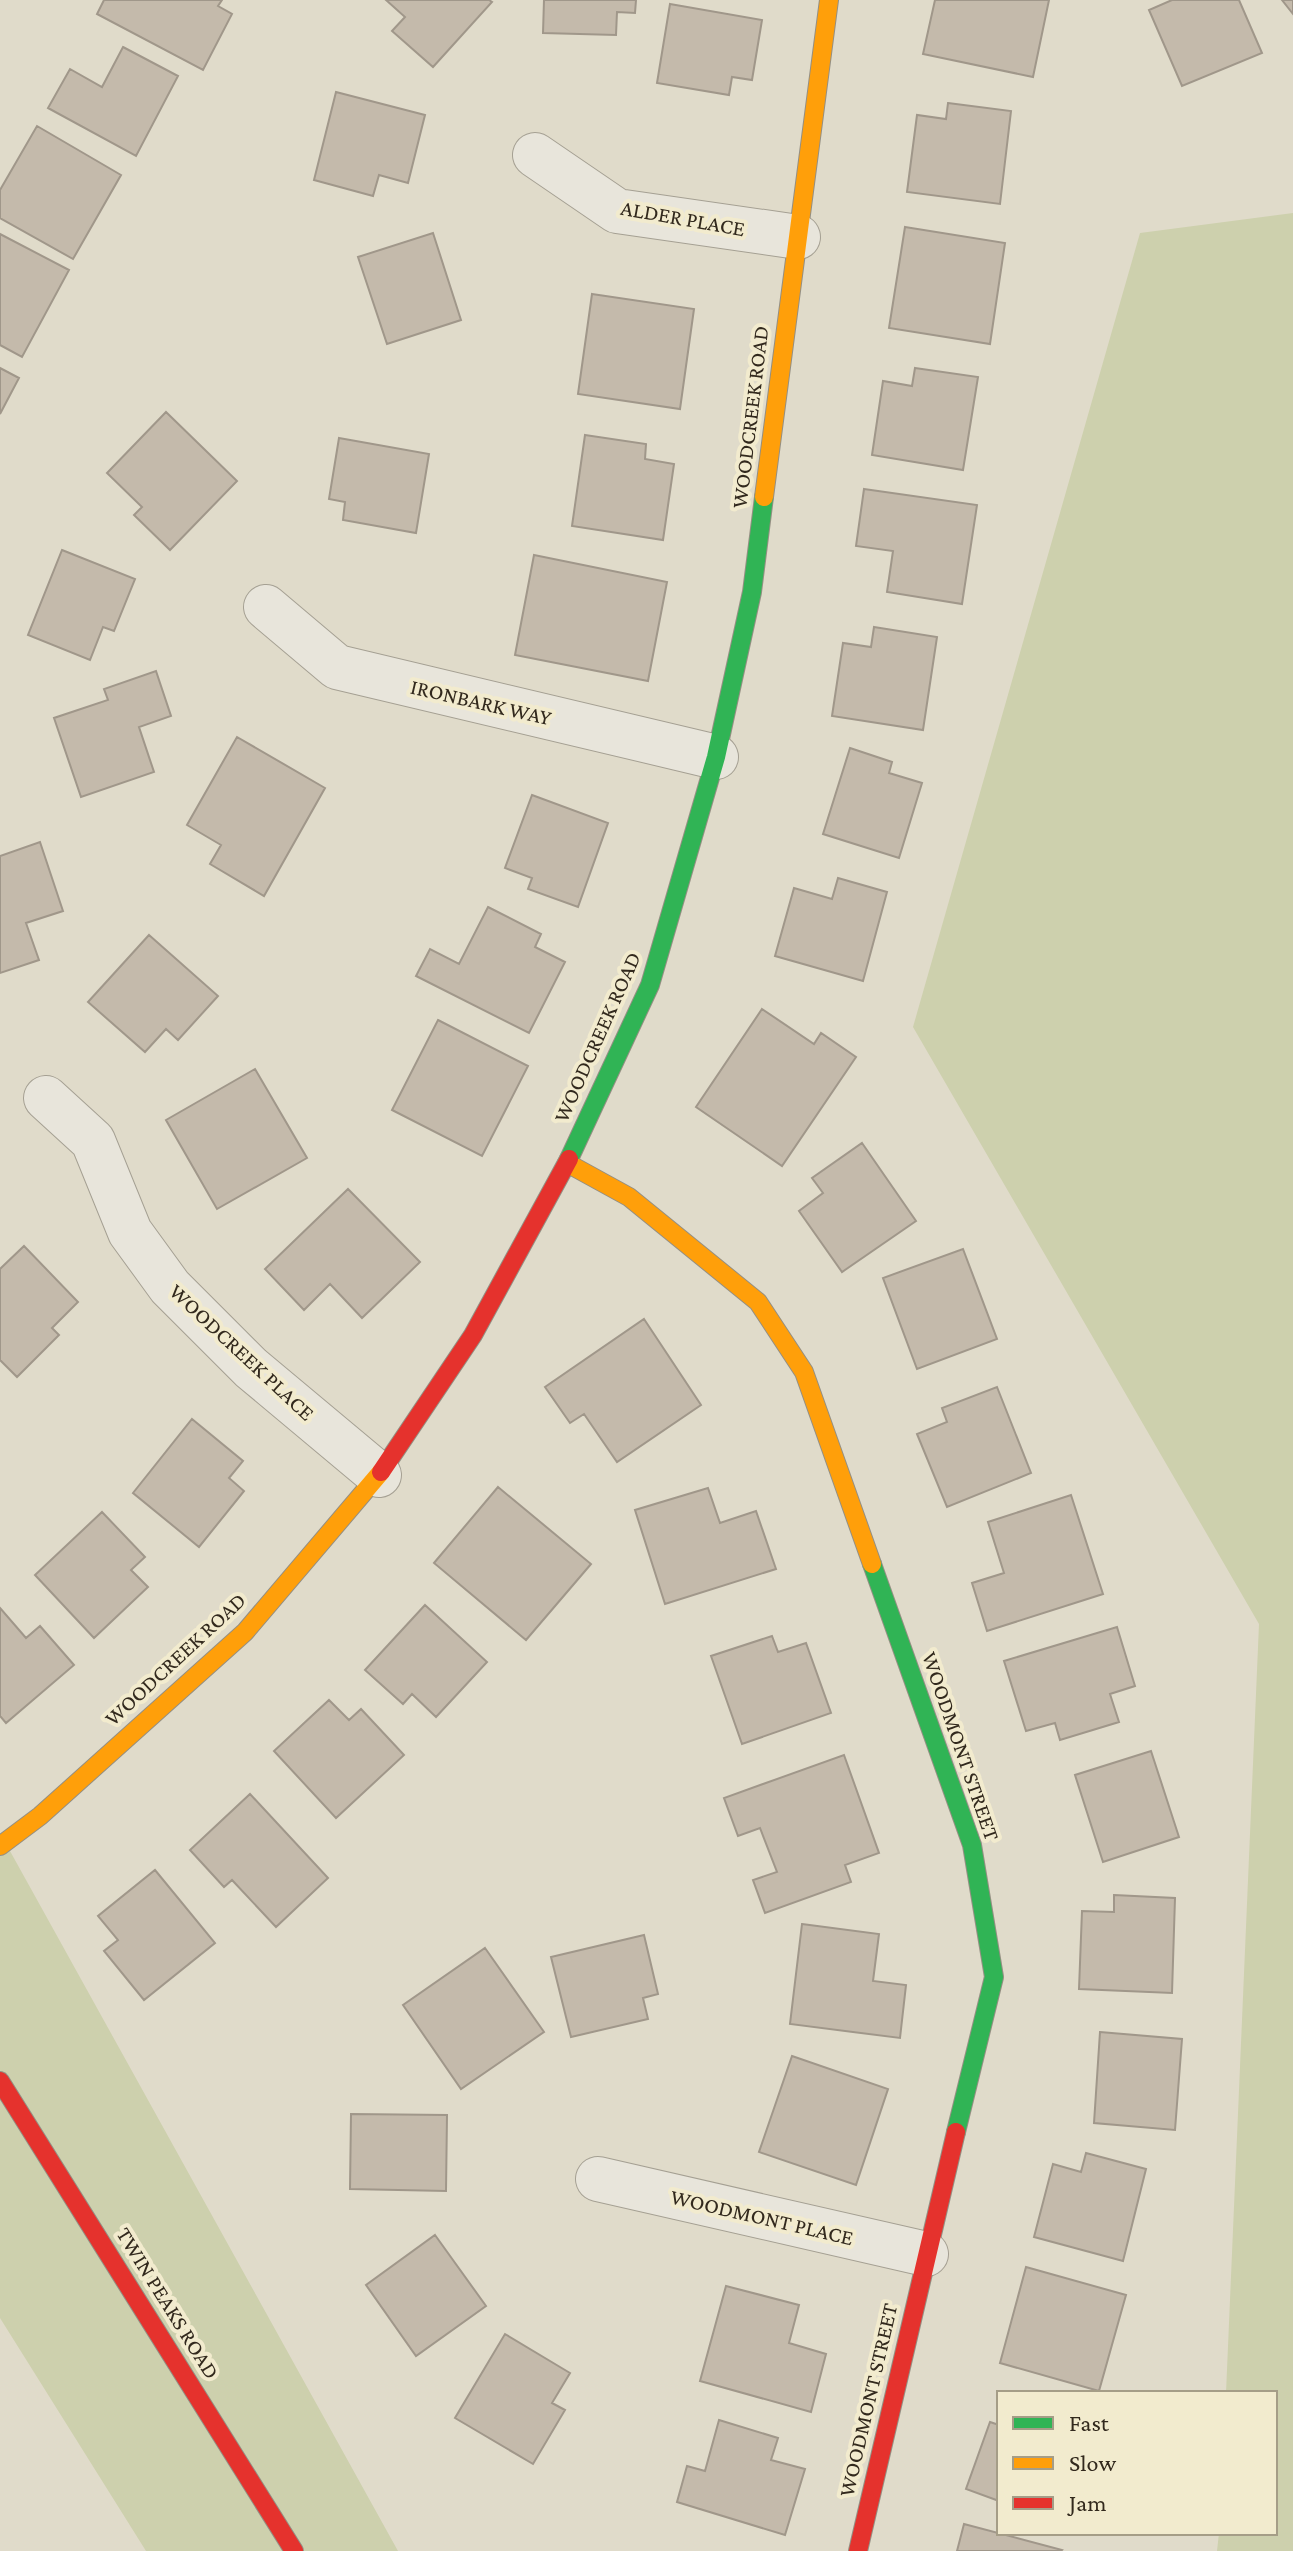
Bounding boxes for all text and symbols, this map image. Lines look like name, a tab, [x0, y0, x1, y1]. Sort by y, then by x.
street label: ALDER PLACE	[619, 195, 747, 241]
street label: WOODCREEK ROAD	[726, 324, 774, 510]
street label: IRONBARK WAY	[408, 674, 554, 730]
street label: WOODCREEK ROAD	[548, 948, 646, 1126]
street label: WOODCREEK PLACE	[164, 1278, 320, 1426]
street label: WOODCREEK ROAD	[99, 1587, 251, 1731]
street label: WOODMONT STREET	[917, 1648, 1005, 1844]
street label: WOODMONT PLACE	[668, 2184, 856, 2250]
street label: TWIN PEAKS ROAD	[111, 2223, 225, 2383]
street label: WOODMONT STREET	[834, 2301, 902, 2499]
legend	[997, 2391, 1277, 2535]
text: Fast	[1069, 2409, 1110, 2436]
text: Slow	[1069, 2449, 1116, 2476]
text: Jam	[1067, 2489, 1107, 2516]

